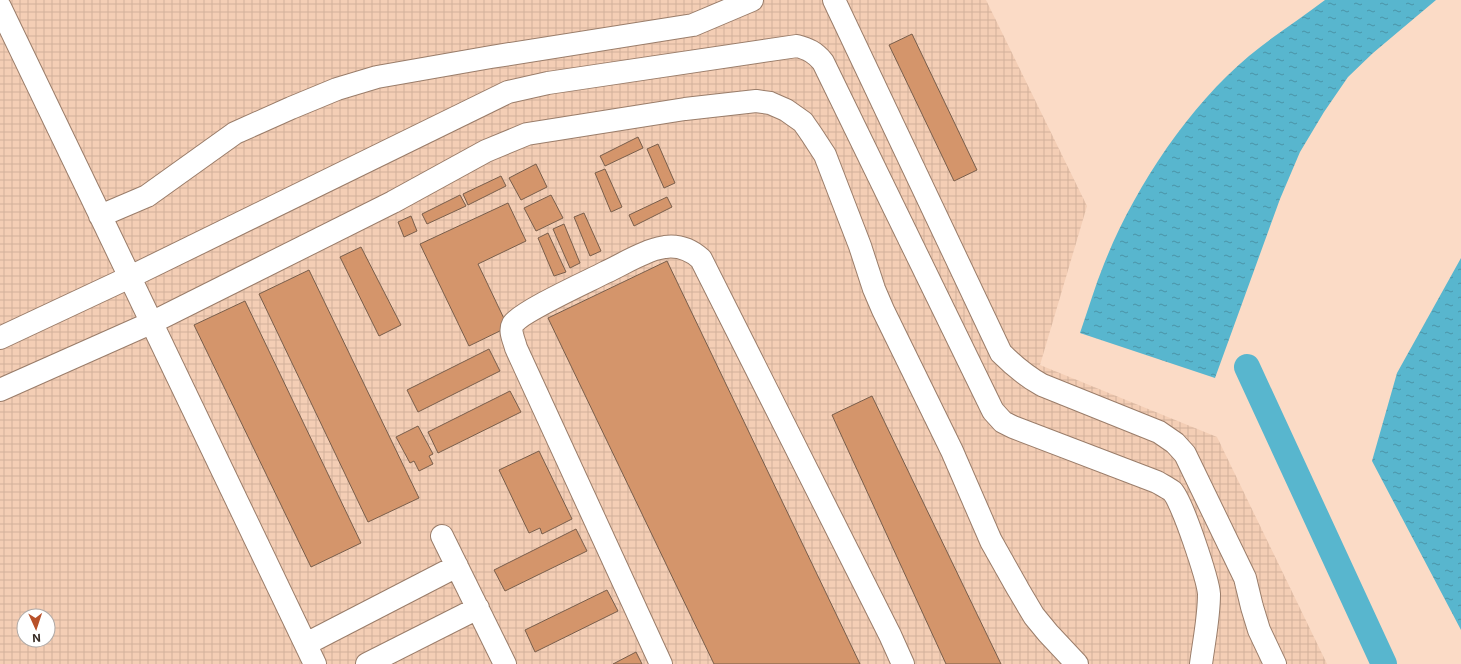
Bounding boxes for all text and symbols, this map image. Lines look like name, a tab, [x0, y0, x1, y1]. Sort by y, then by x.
north arrow	[16, 608, 56, 648]
text: N	[32, 631, 41, 645]

